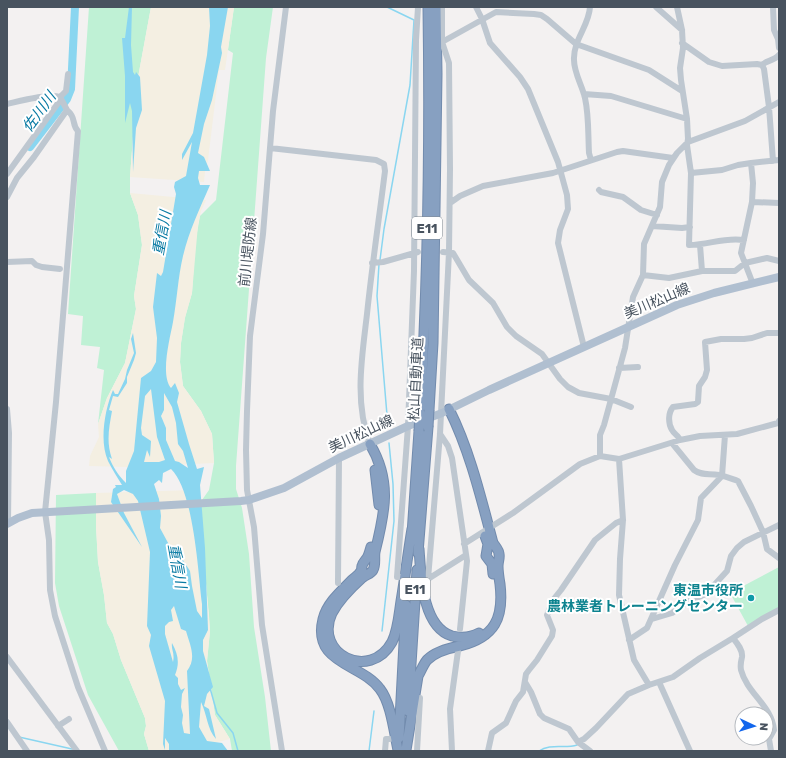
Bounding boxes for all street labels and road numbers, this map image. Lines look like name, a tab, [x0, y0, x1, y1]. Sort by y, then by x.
street label: 前川堤防線	[236, 216, 260, 288]
road number: E11	[412, 217, 442, 239]
street label: 美川松山線	[621, 280, 693, 322]
street label: 松山自動車道	[405, 337, 427, 421]
street label: 美川松山線	[326, 412, 396, 456]
road number: E11	[400, 578, 430, 600]

